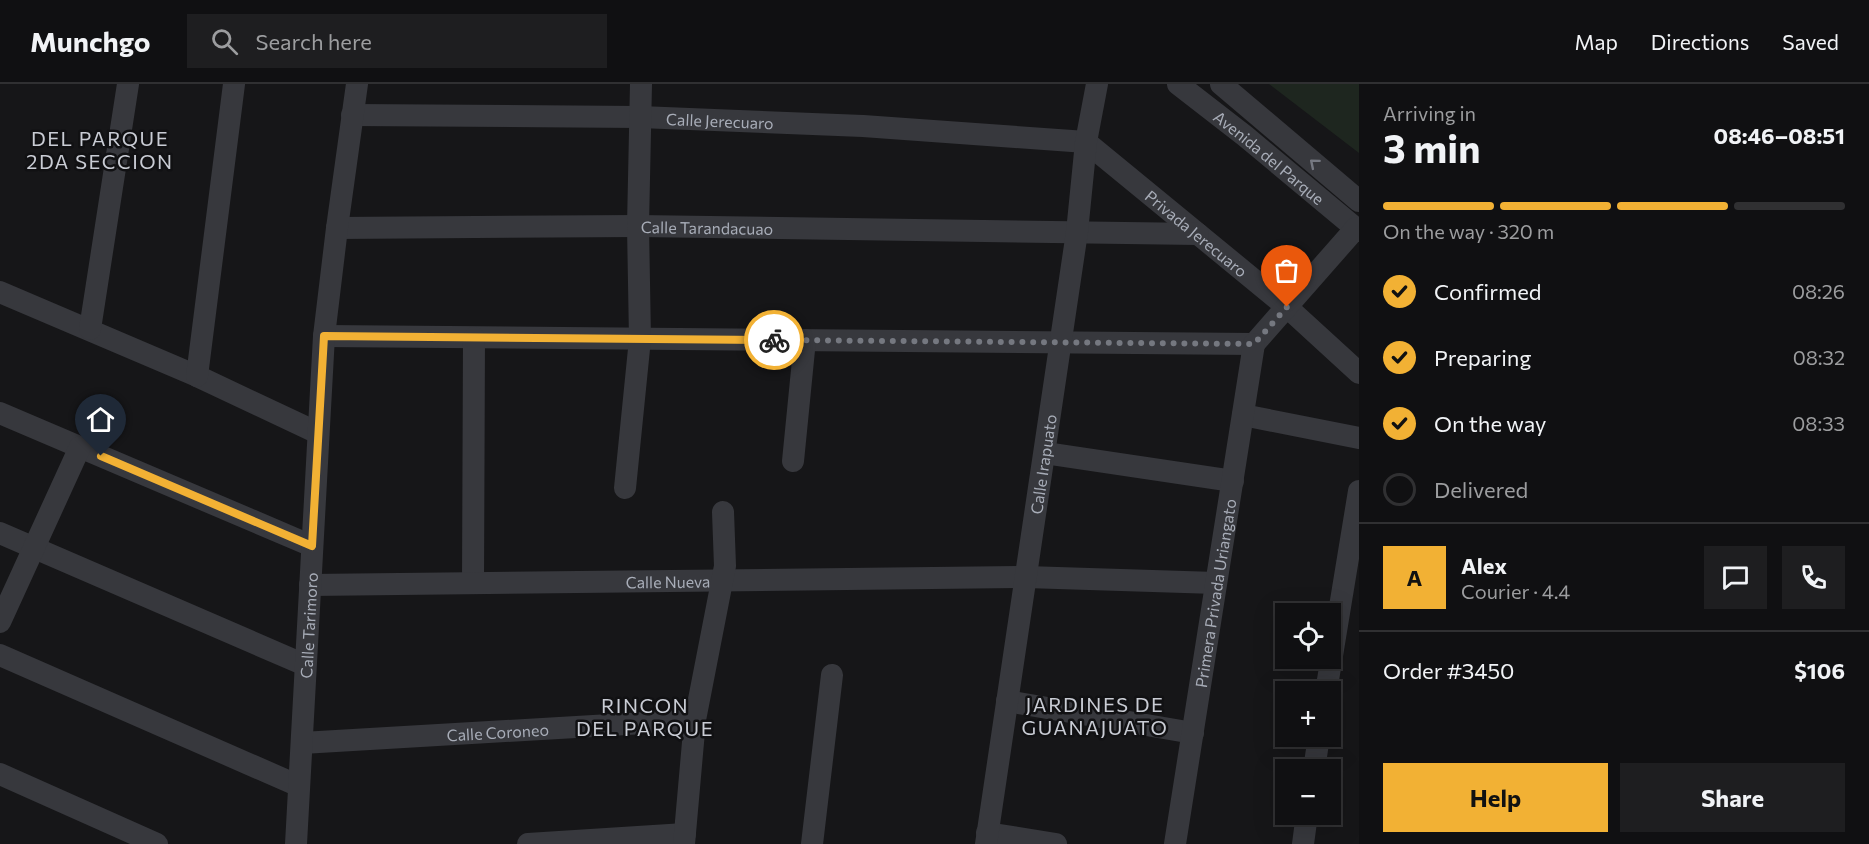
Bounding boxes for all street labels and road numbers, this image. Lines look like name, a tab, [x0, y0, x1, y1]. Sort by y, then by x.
street label: Avenida del Parque	[1210, 106, 1328, 208]
street label: Calle Jerecuaro	[666, 109, 774, 132]
street label: Privada Jerecuaro	[1142, 185, 1252, 280]
street label: Calle Tarandacuao	[641, 217, 773, 237]
street label: Calle Irapuato	[1026, 413, 1059, 515]
street label: Primera Privada Uriangato	[1190, 497, 1239, 689]
street label: Calle Nueva	[626, 571, 710, 591]
street label: Calle Tarimoro	[296, 572, 320, 679]
street label: Calle Coroneo	[446, 719, 549, 744]

